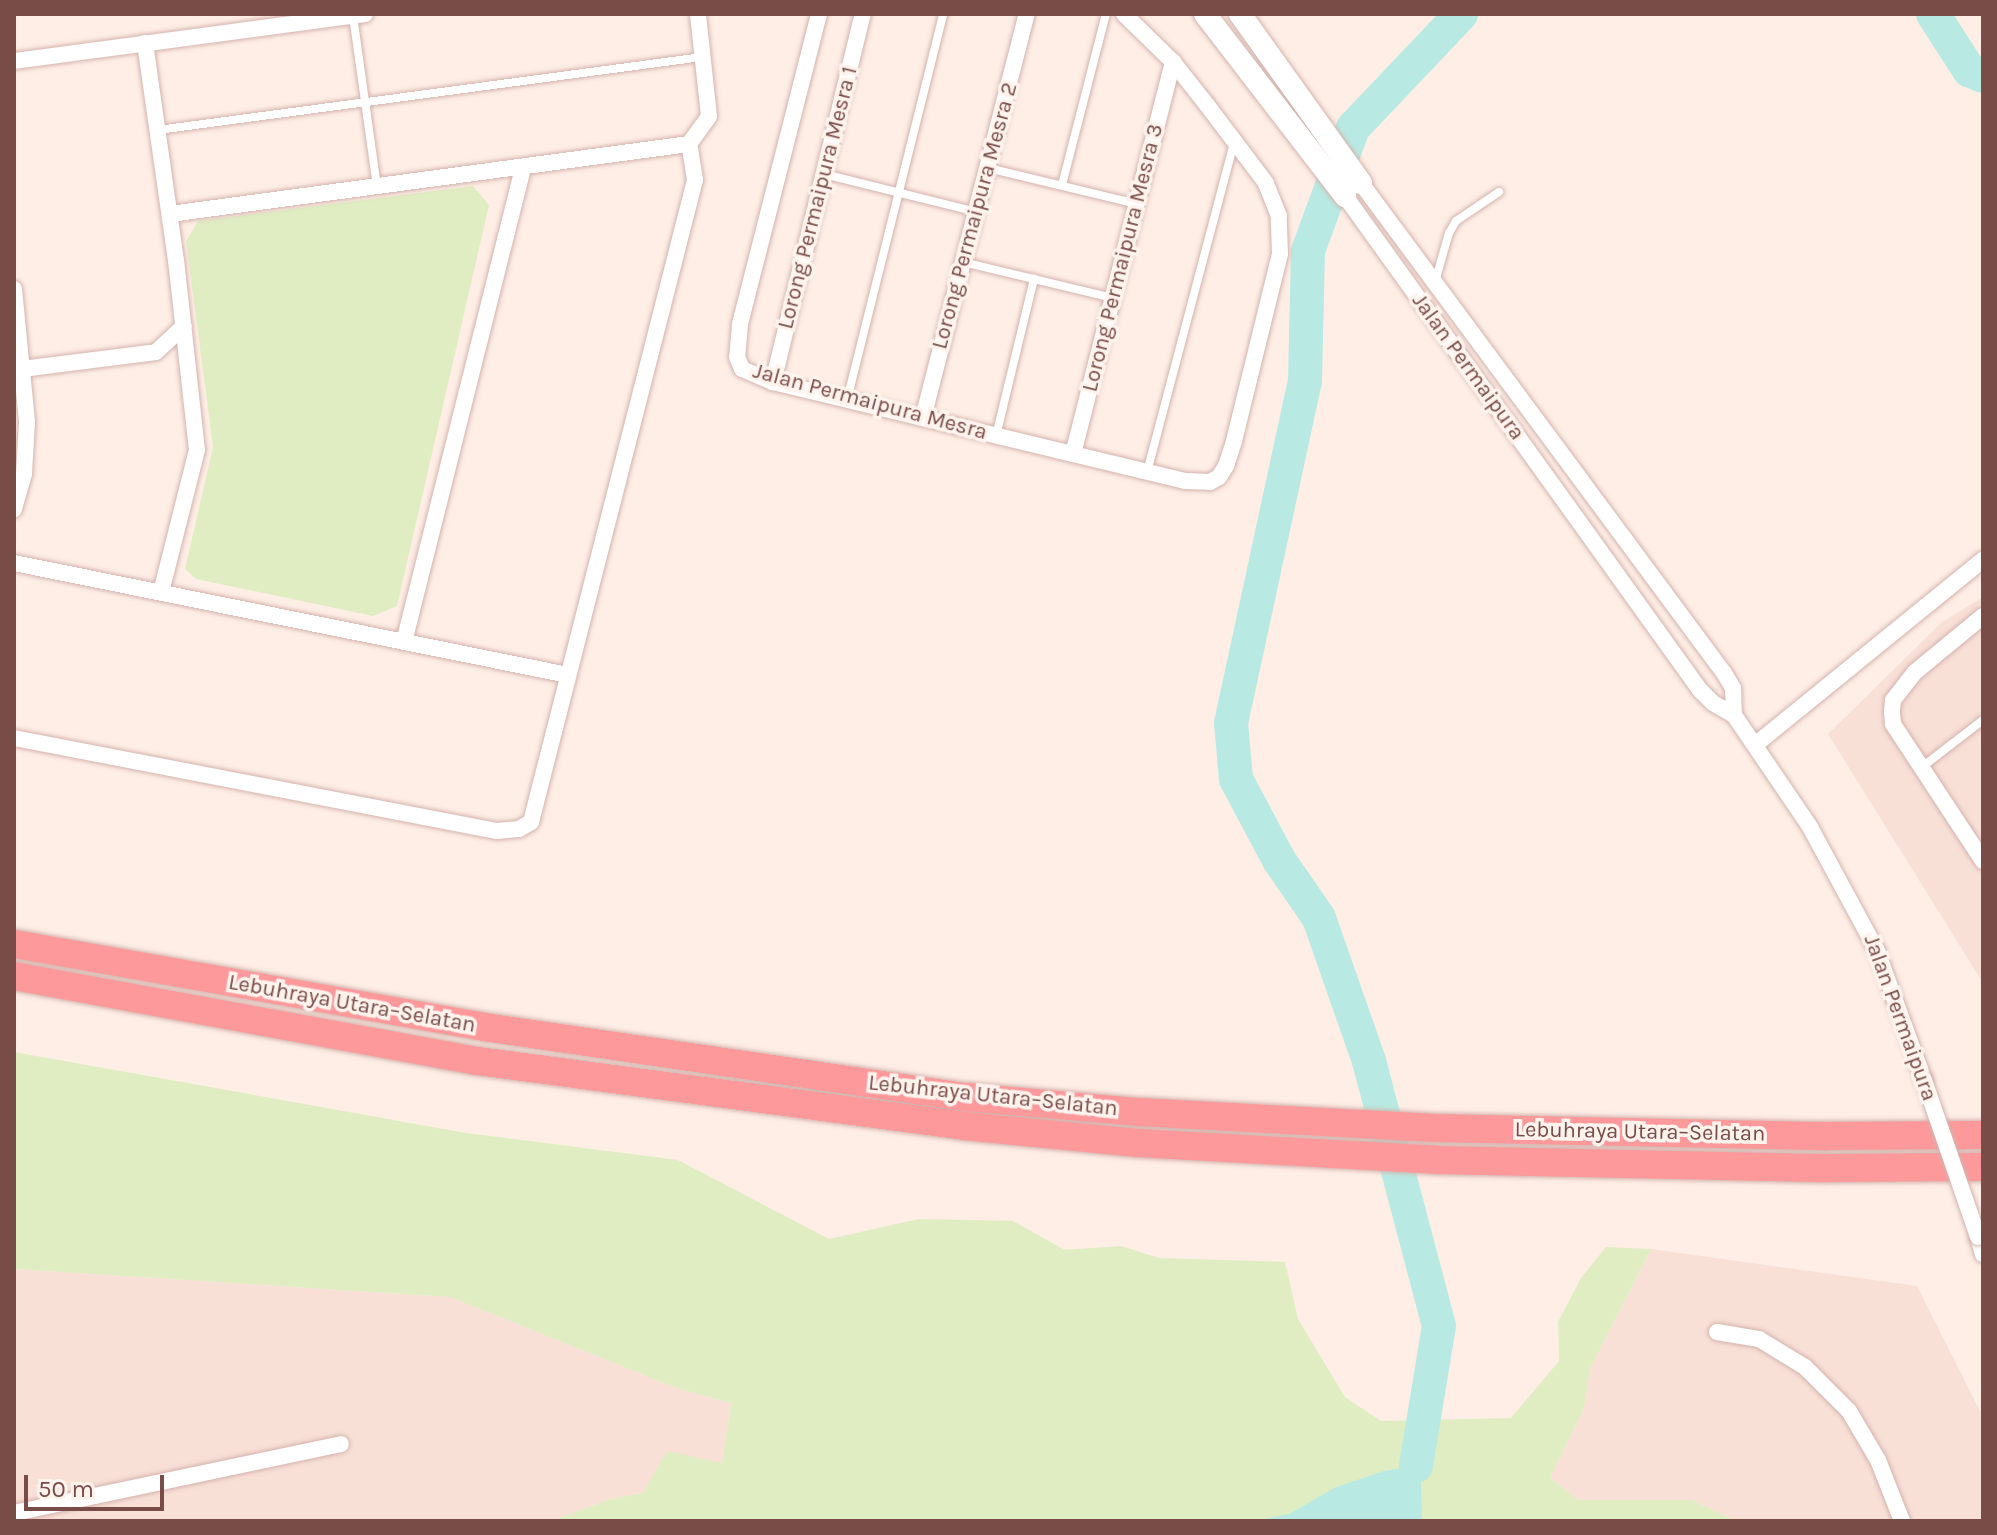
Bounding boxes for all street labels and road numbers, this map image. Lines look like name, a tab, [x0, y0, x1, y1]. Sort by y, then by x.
street label: Lorong Permaipura Mesra 1	[773, 64, 863, 332]
street label: Lorong Permaipura Mesra 2	[927, 80, 1023, 352]
street label: Lorong Permaipura Mesra 3	[1077, 121, 1169, 395]
street label: Jalan Permaipura	[1406, 289, 1530, 445]
street label: Jalan Permaipura Mesra	[750, 358, 990, 446]
street label: Jalan Permaipura	[1858, 931, 1942, 1105]
street label: Lebuhraya Utara–Selatan	[226, 969, 478, 1039]
street label: Lebuhraya Utara–Selatan	[867, 1070, 1119, 1122]
street label: Lebuhraya Utara–Selatan	[1514, 1117, 1766, 1147]

